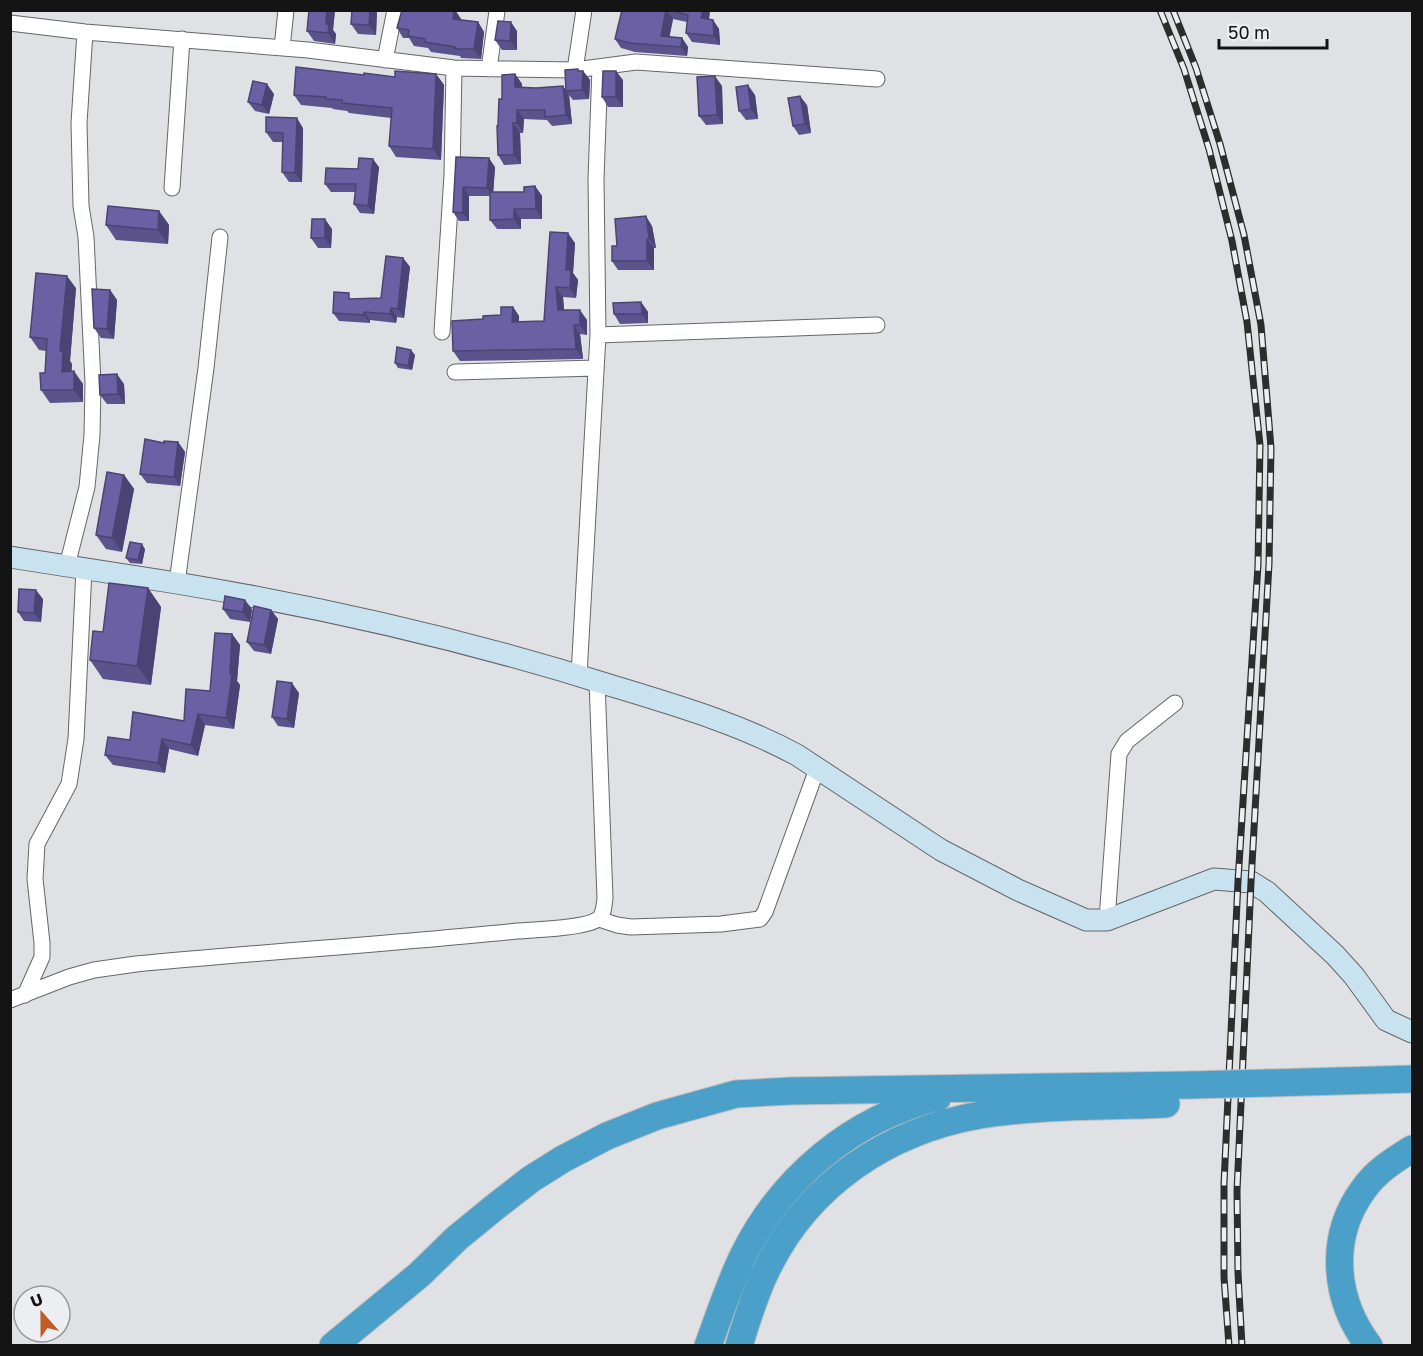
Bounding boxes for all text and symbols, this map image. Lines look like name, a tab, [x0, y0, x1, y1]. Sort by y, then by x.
scale bar	[1219, 12, 1327, 50]
text: 50 m	[1228, 21, 1270, 43]
north arrow	[12, 1284, 72, 1344]
text: U	[28, 1289, 46, 1311]

